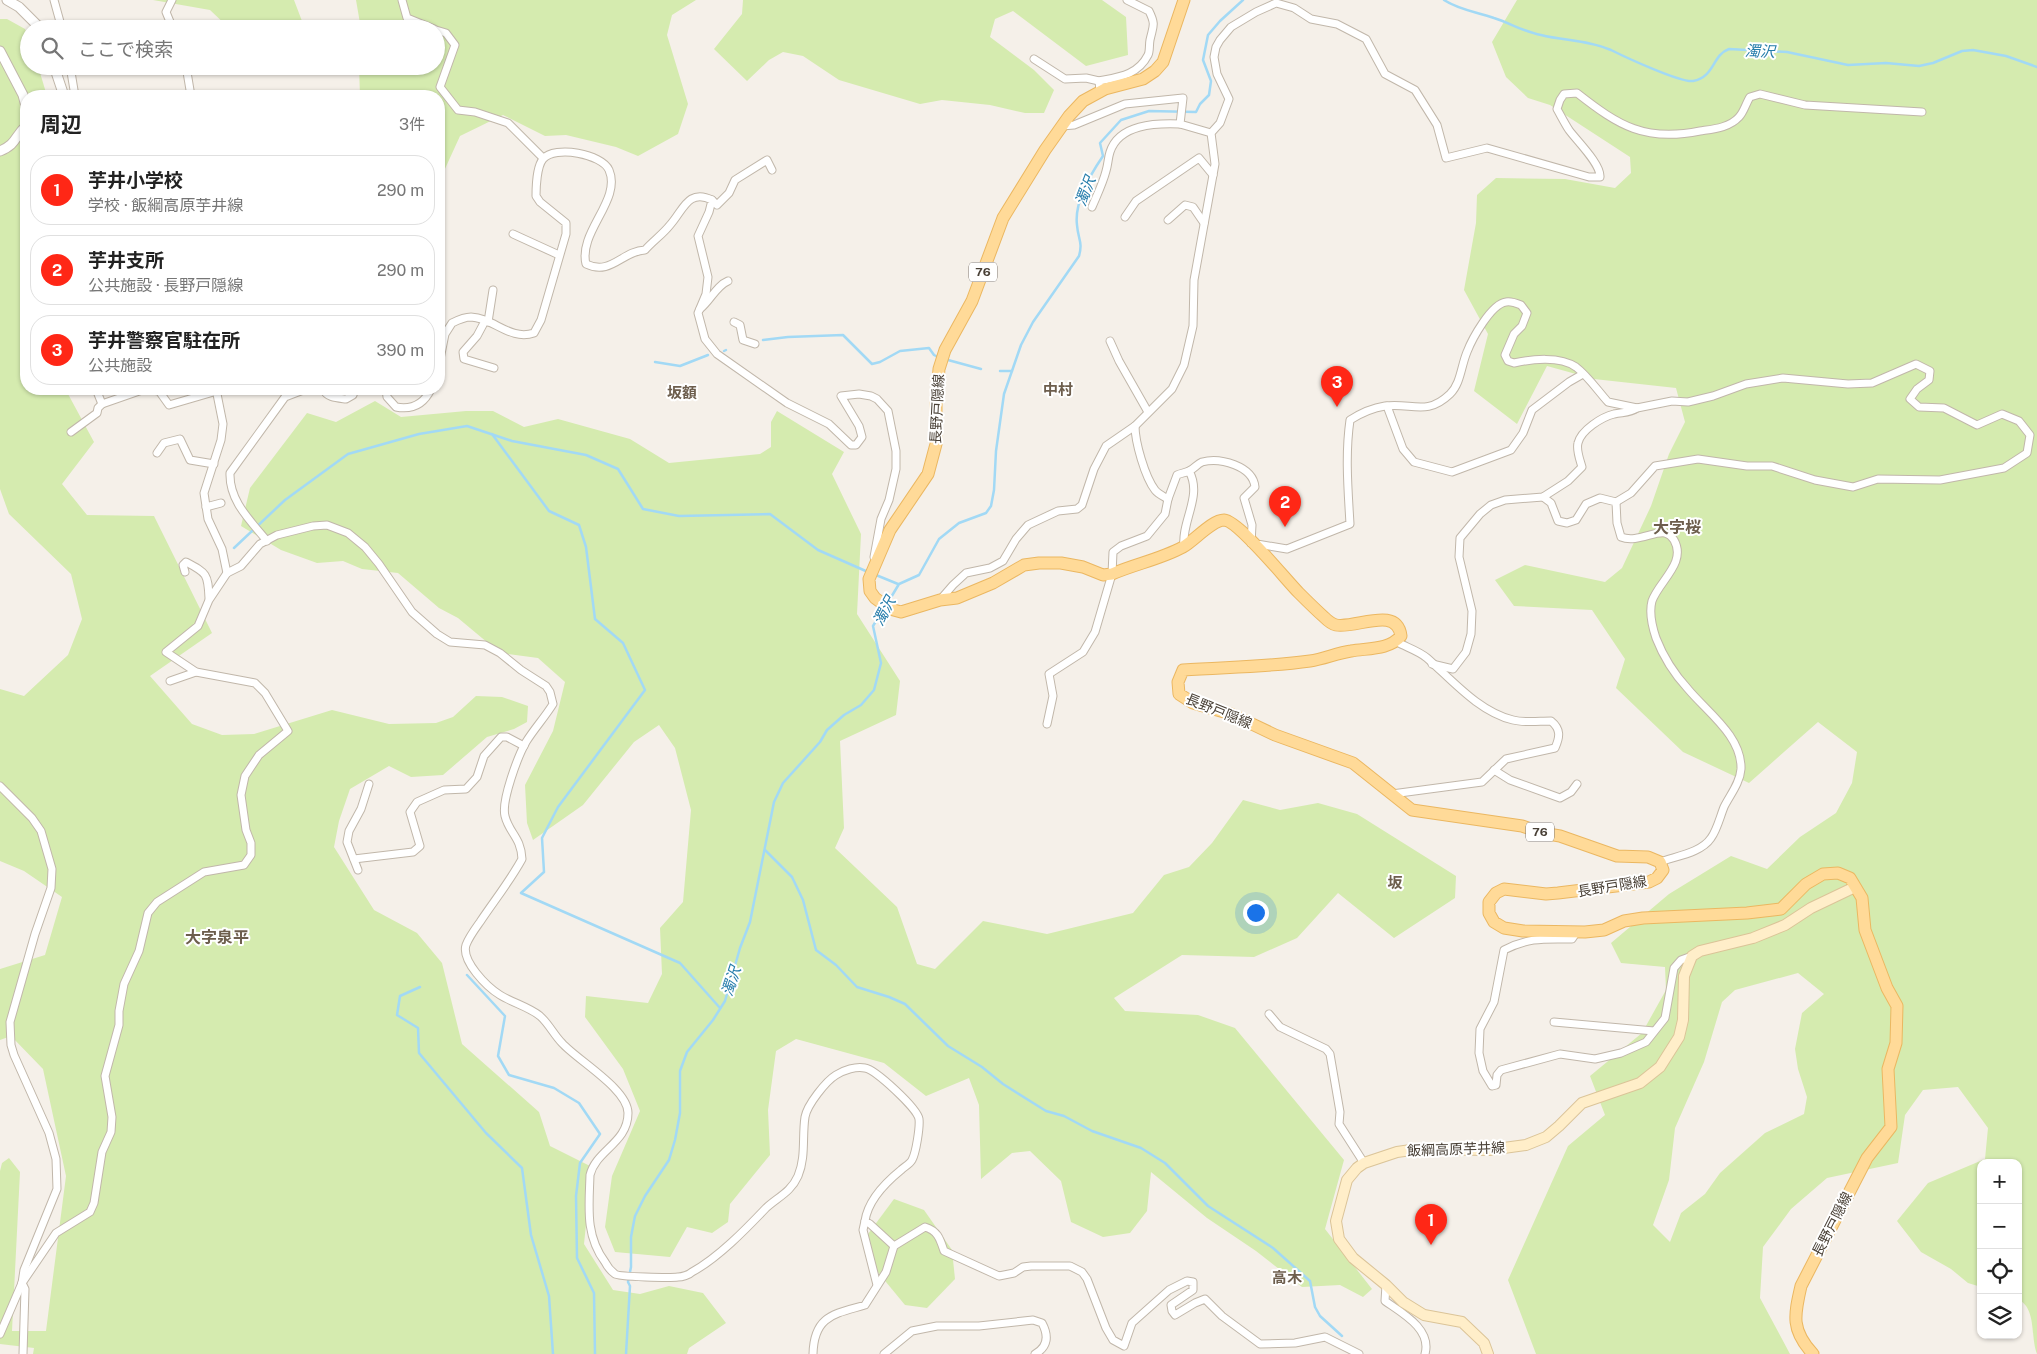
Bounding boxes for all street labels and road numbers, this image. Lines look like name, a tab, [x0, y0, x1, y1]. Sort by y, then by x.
road number: 76	[969, 262, 997, 282]
street label: 長野戸隠線	[927, 374, 947, 444]
street label: 長野戸隠線	[1184, 690, 1254, 732]
road number: 76	[1526, 822, 1554, 842]
street label: 長野戸隠線	[1576, 873, 1648, 899]
street label: 飯綱高原芋井線	[1407, 1139, 1505, 1159]
street label: 長野戸隠線	[1809, 1189, 1855, 1259]

